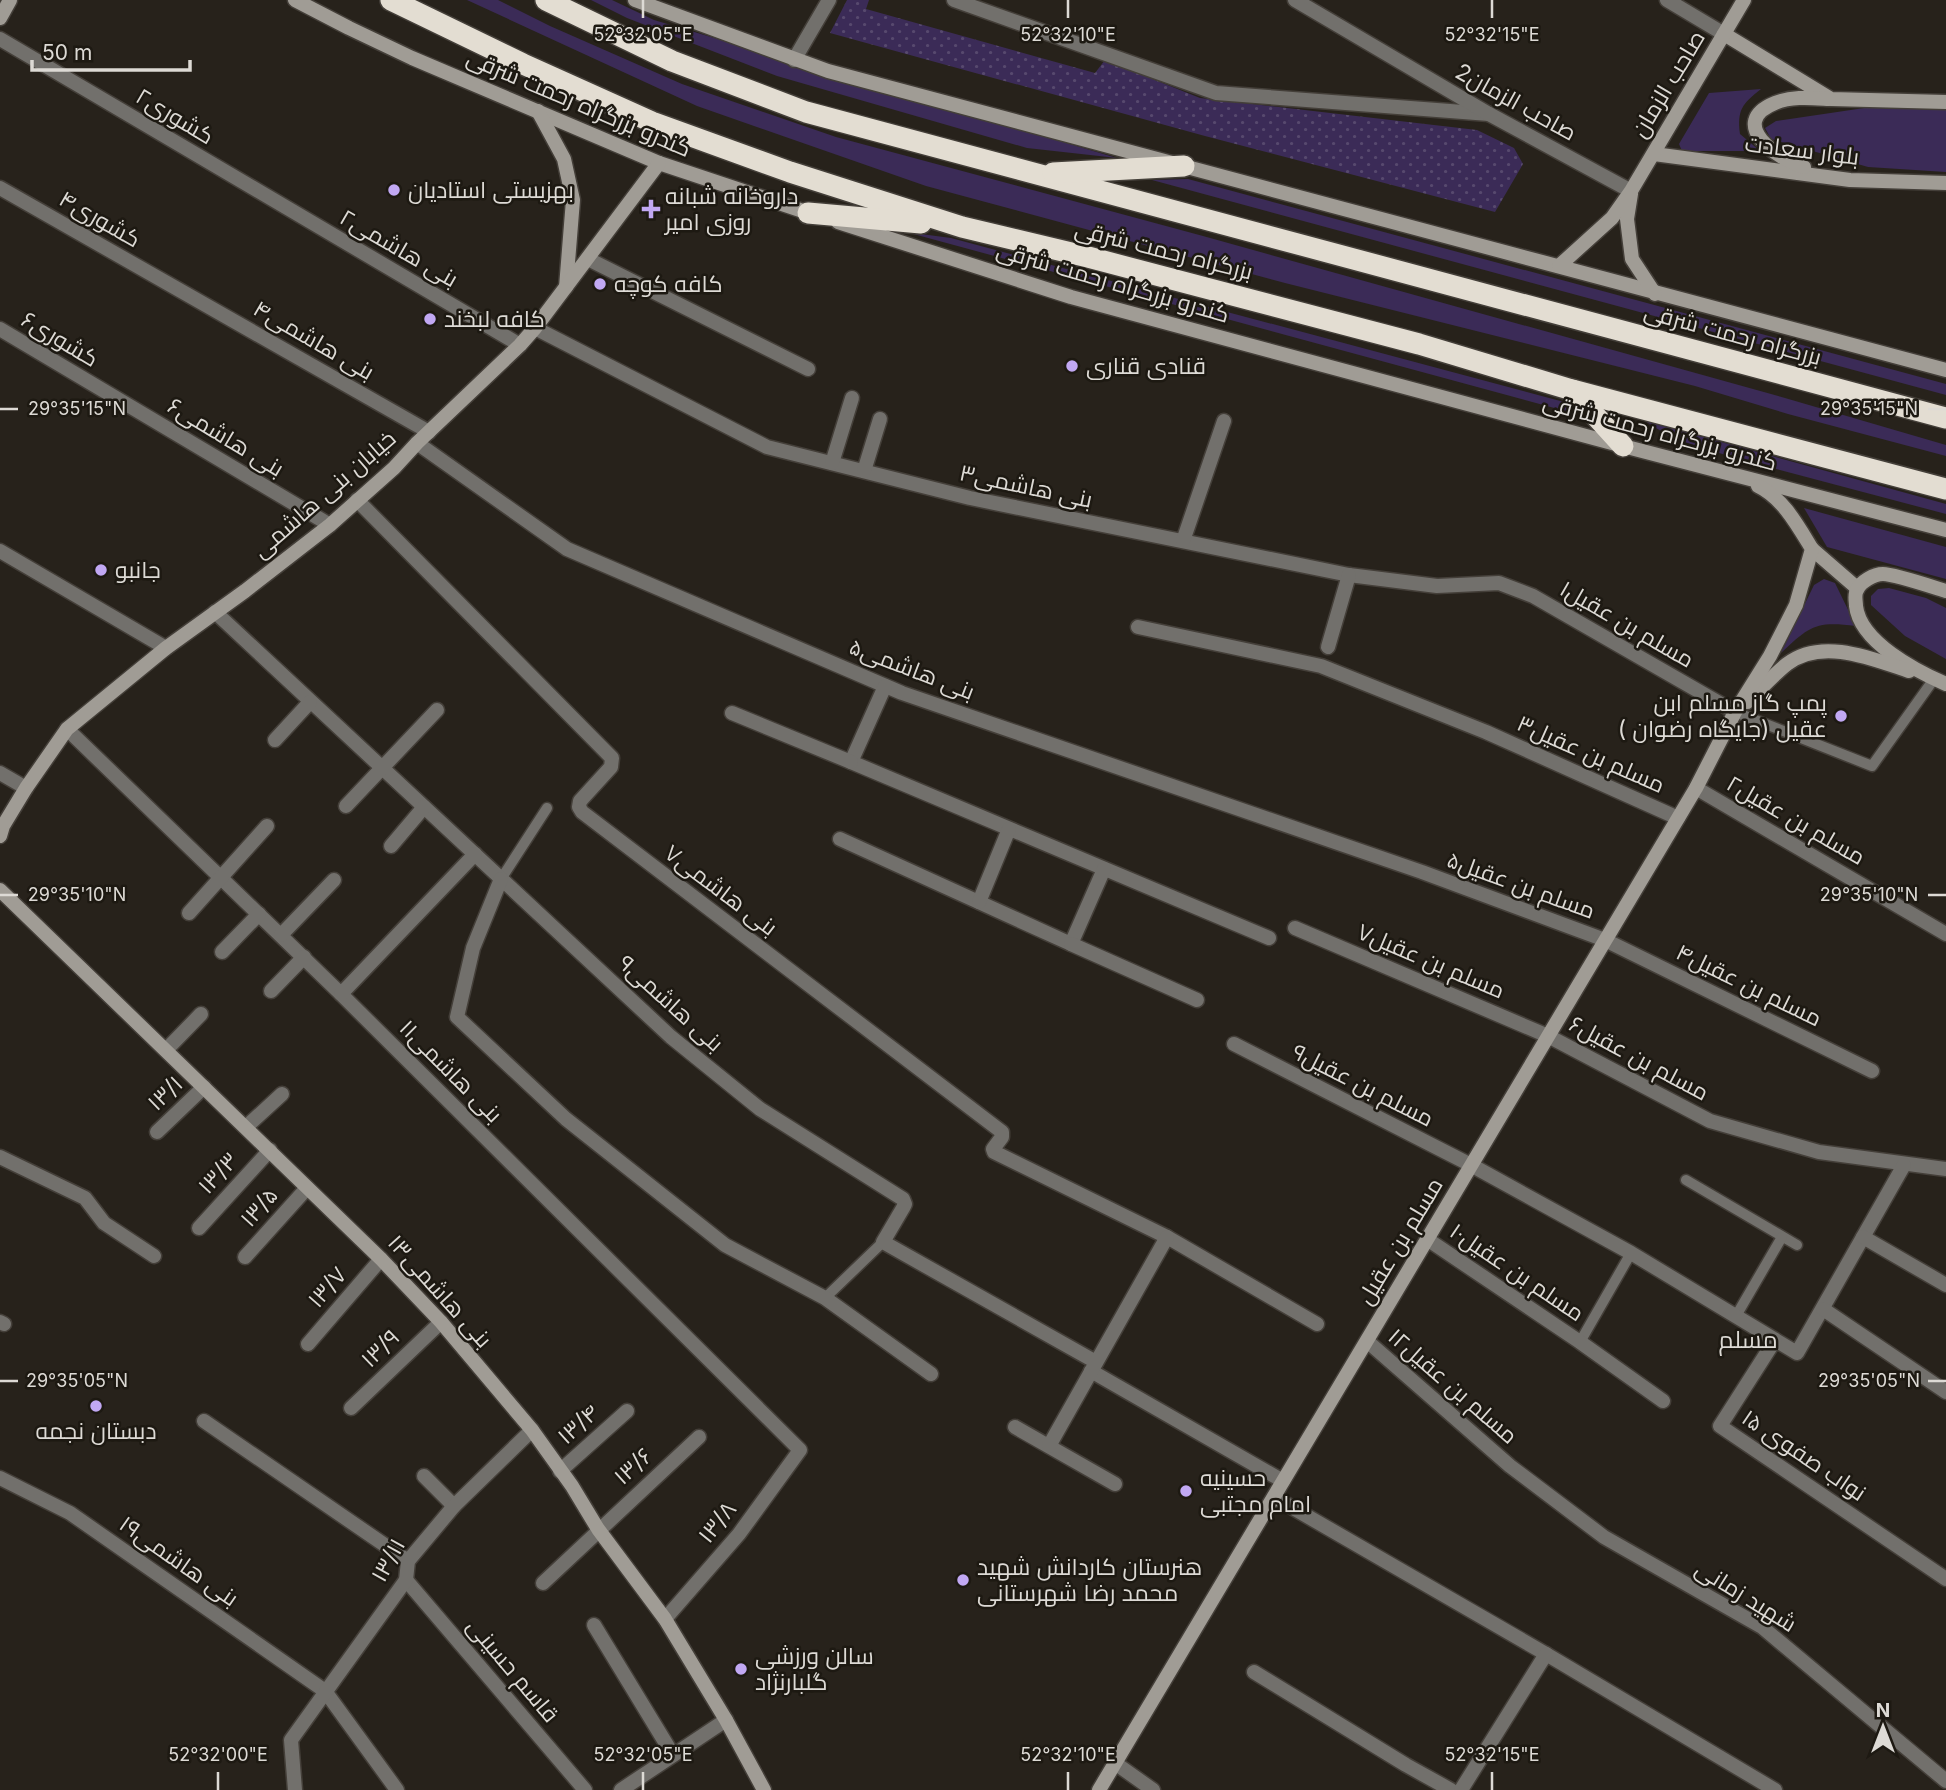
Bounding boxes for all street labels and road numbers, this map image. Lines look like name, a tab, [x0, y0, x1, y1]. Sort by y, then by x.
street label: صاحب الزمان	[1625, 25, 1711, 143]
street label: کندرو بزرگراه رحمت شرقی	[463, 43, 695, 163]
street label: 2صاحب الزمان	[1451, 57, 1581, 147]
street label: کشوری۲	[131, 82, 219, 150]
street label: بلوار سعادت	[1743, 129, 1861, 171]
street label: کشوری۴	[54, 185, 146, 253]
street label: ۲بنی هاشمی	[335, 203, 463, 293]
street label: بزرگراه رحمت شرقی	[1072, 214, 1256, 286]
street label: کندرو بزرگراه رحمت شرقی	[993, 235, 1233, 329]
street label: ۴بنی هاشمی	[249, 294, 379, 386]
street label: بزرگراه رحمت شرقی	[1641, 297, 1825, 371]
street label: کشوری۶	[16, 305, 104, 373]
street label: کندرو بزرگراه رحمت شرقی	[1540, 387, 1780, 477]
street label: ۶بنی هاشمی	[163, 391, 289, 483]
street label: خیابان بنی هاشمی	[247, 424, 401, 564]
street label: بنی هاشمی۳	[957, 458, 1095, 514]
street label: مسلم بن عقیل۱	[1554, 574, 1699, 675]
street label: بنی هاشمی۵	[845, 632, 979, 706]
street label: مسلم بن عقیل۳	[1512, 709, 1669, 801]
street label: مسلم بن عقیل۲	[1721, 769, 1870, 873]
street label: بنی هاشمی۷	[659, 838, 783, 942]
street label: مسلم بن عقیل۵	[1442, 845, 1599, 927]
street label: مسلم بن عقیل۷	[1352, 917, 1509, 1006]
street label: مسلم بن عقیل۴	[1671, 938, 1826, 1034]
street label: بنی هاشمی۹	[613, 949, 729, 1057]
street label: مسلم بن عقیل۶	[1563, 1009, 1714, 1108]
street label: بنی هاشمی۱۱	[394, 1014, 508, 1128]
street label: مسلم بن عقیل۹	[1287, 1037, 1438, 1134]
street label: ۱۳/۱	[142, 1070, 188, 1116]
street label: ۱۳/۳	[192, 1146, 244, 1200]
street label: مسلم بن عقیل	[1351, 1172, 1451, 1311]
street label: ۱۳/۵	[234, 1181, 284, 1233]
street label: مسلم بن عقیل۱۰	[1443, 1217, 1589, 1329]
street label: بنی هاشمی۱۳	[382, 1229, 498, 1353]
street label: ۱۳/۷	[302, 1261, 352, 1313]
street label: مسلم بن عقیل۱۲	[1381, 1322, 1523, 1451]
street label: ۱۳/۹	[355, 1323, 405, 1373]
street label: ۱۳/۴	[551, 1398, 605, 1450]
street label: نواب صفوی ۱۵	[1737, 1403, 1871, 1507]
street label: ۱۳/۶	[608, 1442, 658, 1490]
street label: ۱۳/۸	[692, 1496, 742, 1548]
street label: بنی هاشمی۱۹	[114, 1510, 244, 1612]
street label: ۱۳/۱۱	[365, 1533, 411, 1587]
street label: شهید زمانی	[1690, 1554, 1802, 1638]
street label: قاسم حسینی	[460, 1612, 565, 1729]

